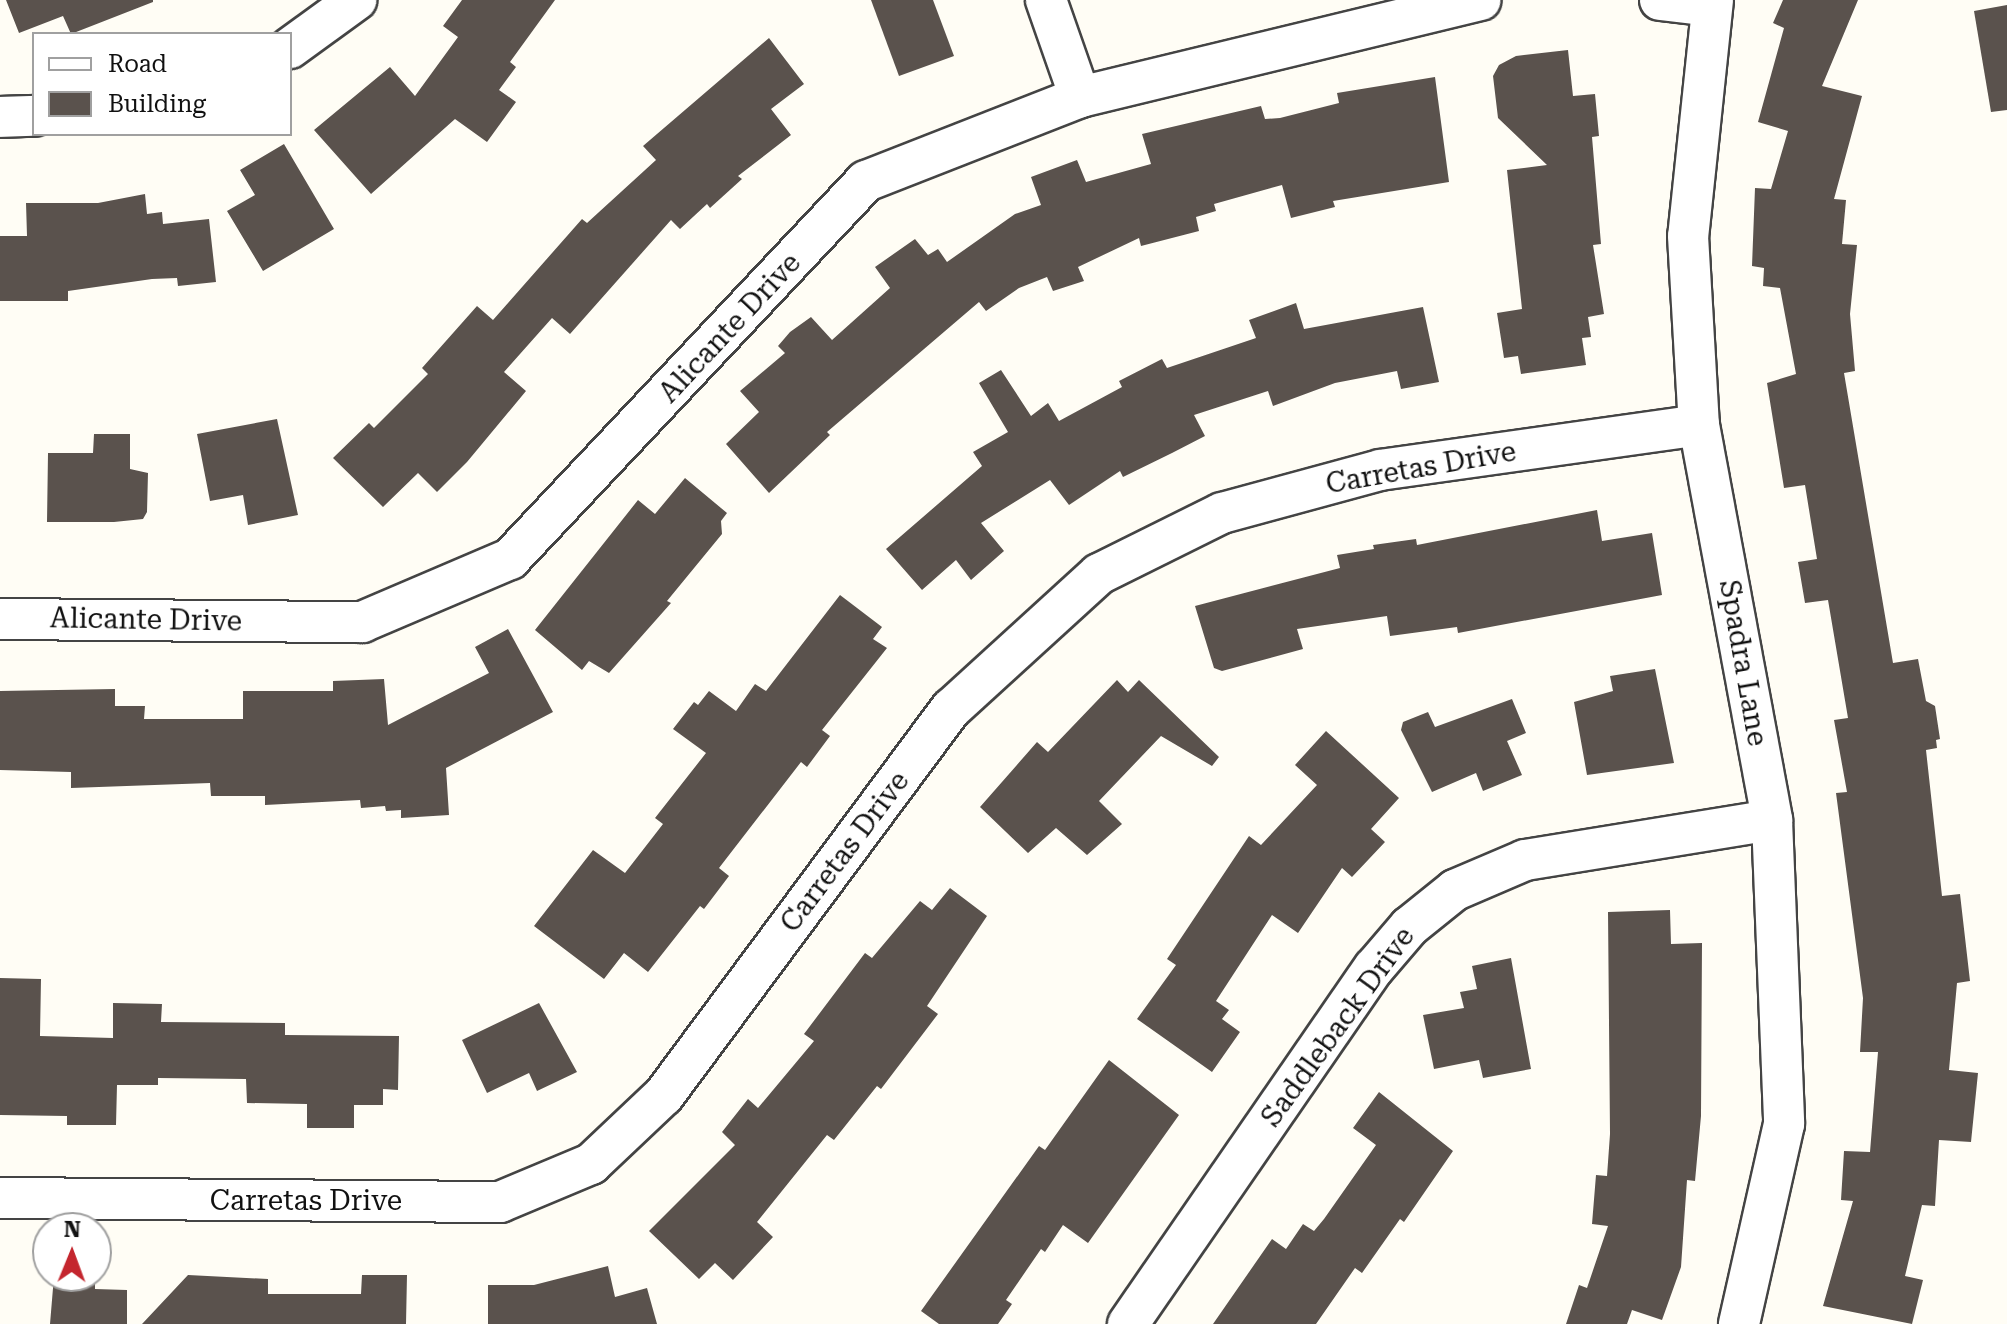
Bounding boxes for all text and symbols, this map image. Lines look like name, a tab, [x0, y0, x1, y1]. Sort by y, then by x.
legend	[32, 32, 292, 136]
text: Road	[108, 50, 167, 78]
text: Building	[108, 90, 206, 118]
street label: Alicante Drive	[652, 246, 808, 410]
street label: Carretas Drive	[1323, 435, 1519, 501]
street label: Spadra Lane	[1712, 577, 1774, 749]
street label: Alicante Drive	[50, 602, 242, 638]
street label: Carretas Drive	[774, 765, 916, 939]
street label: Saddleback Drive	[1254, 921, 1422, 1133]
street label: Carretas Drive	[210, 1184, 402, 1218]
north arrow	[32, 1212, 112, 1292]
text: N	[64, 1217, 81, 1242]

